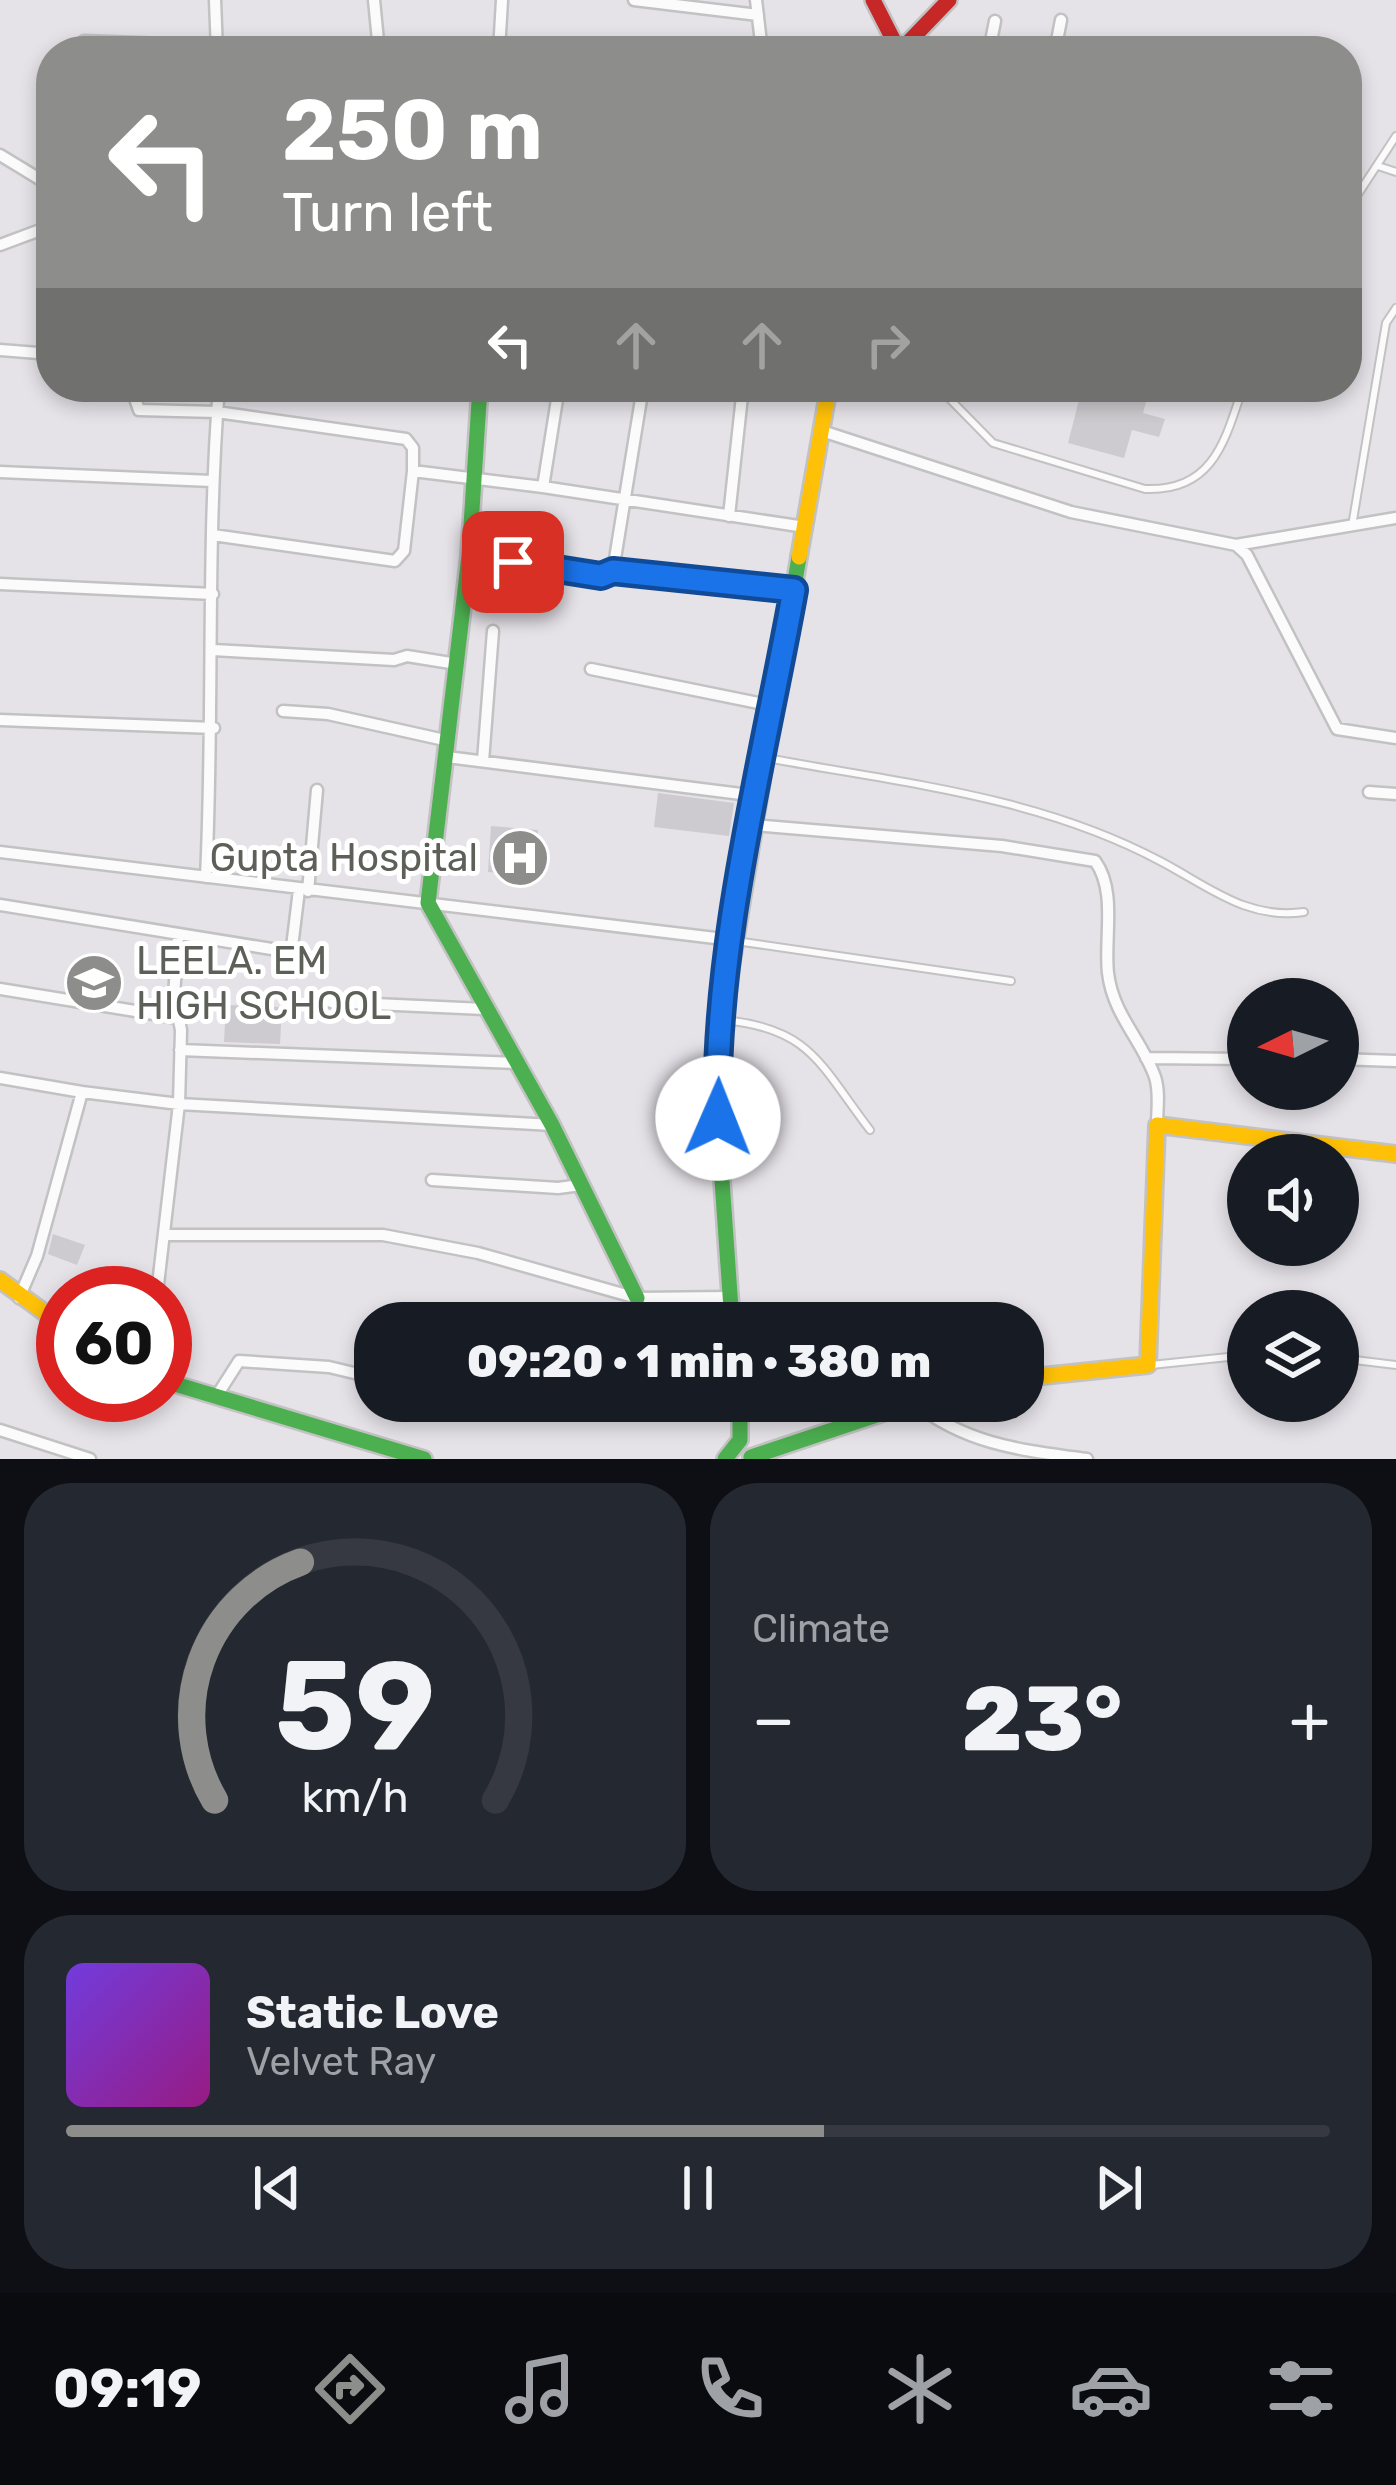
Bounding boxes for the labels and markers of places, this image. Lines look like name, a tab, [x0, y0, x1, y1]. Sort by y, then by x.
pin	[462, 511, 564, 613]
hospital icon: Gupta Hospital	[489, 827, 551, 889]
place label: Gupta Hospital	[210, 835, 478, 881]
place label: LEELA. EM HIGH SCHOOL	[136, 938, 391, 1029]
school or university icon: LEELA. EM HIGH SCHOOL	[63, 952, 125, 1014]

